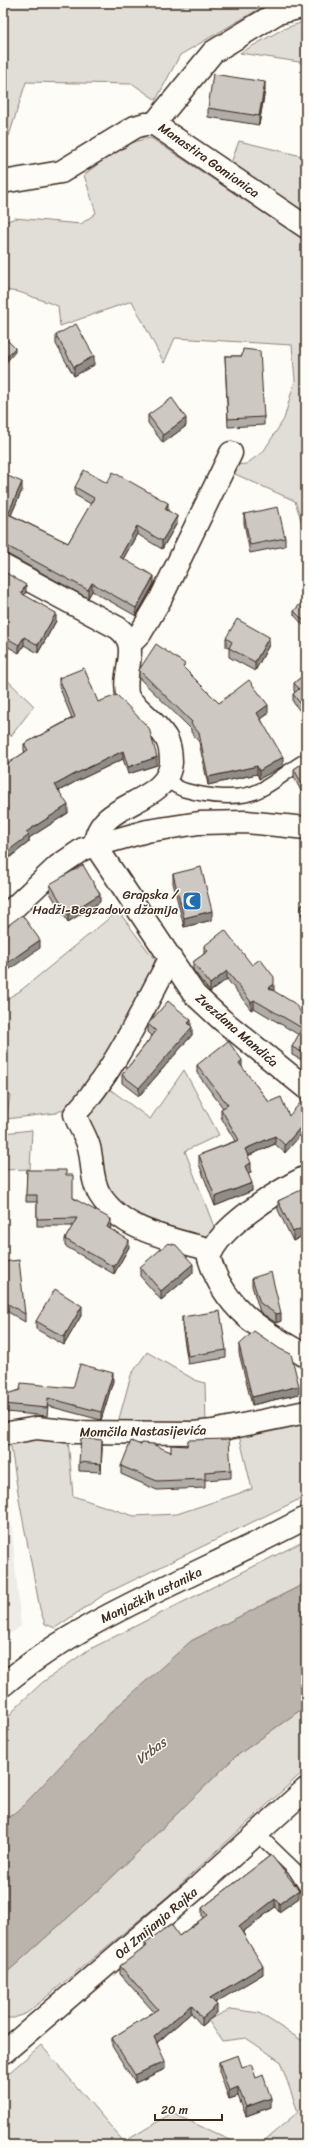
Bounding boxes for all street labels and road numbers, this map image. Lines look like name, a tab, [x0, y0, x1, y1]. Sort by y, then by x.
street label: Manastira Gomionica	[154, 116, 265, 204]
street label: Zvezdana Mandića	[190, 987, 284, 1073]
street label: Momčila Nastasijevića	[79, 1418, 207, 1444]
street label: Manjačkih ustanika	[96, 1560, 206, 1630]
street label: Od Zmijanja Rajka	[109, 1881, 203, 1965]

